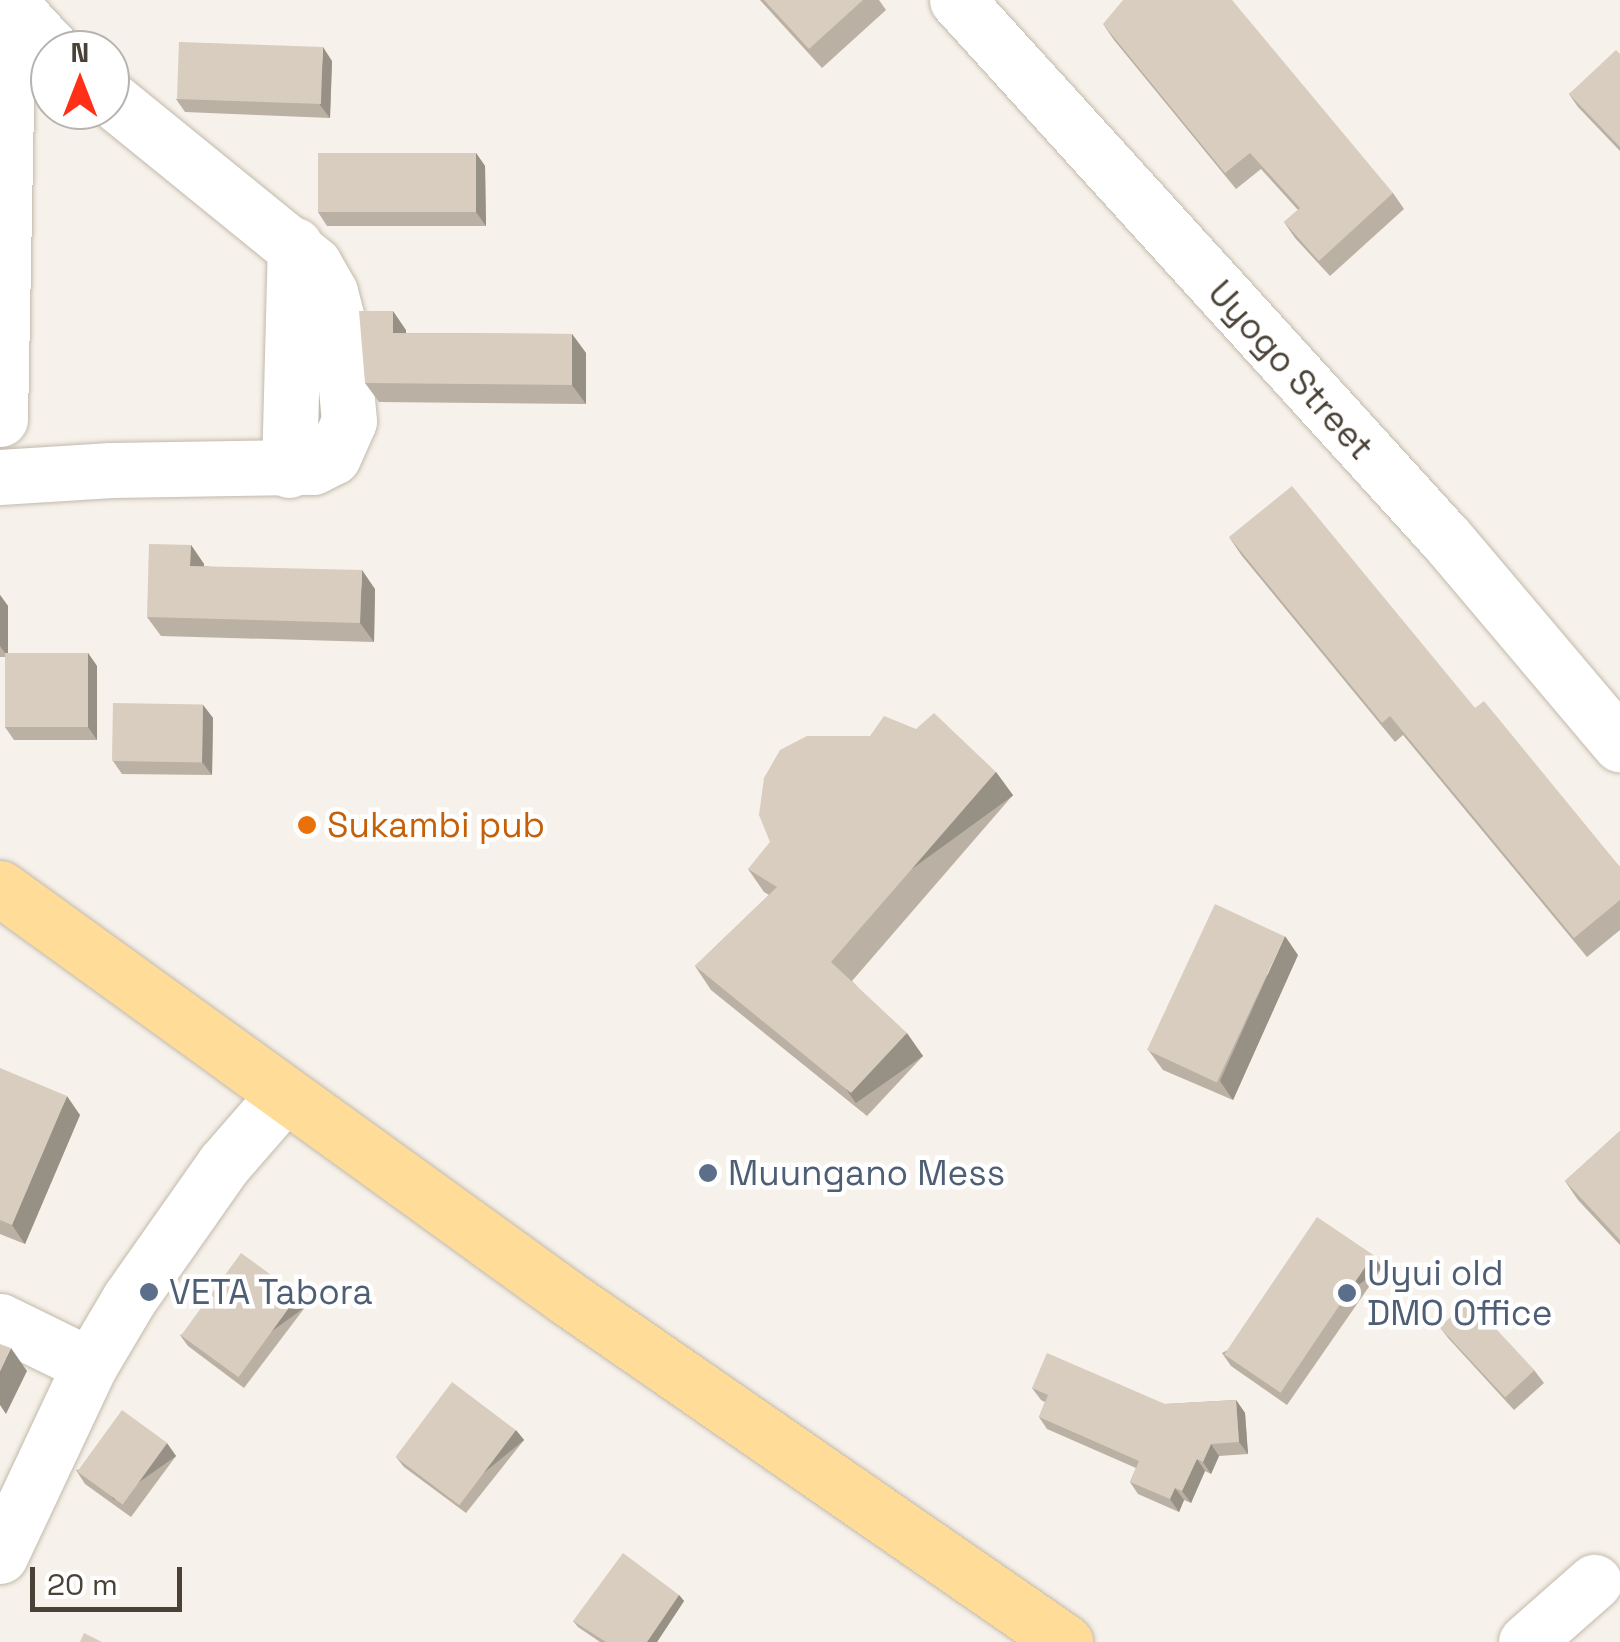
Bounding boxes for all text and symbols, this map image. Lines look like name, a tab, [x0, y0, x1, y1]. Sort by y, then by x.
north arrow	[30, 30, 130, 130]
text: N	[71, 34, 89, 70]
street label: Uyogo Street	[1200, 272, 1382, 468]
place label: Sukambi pub	[327, 804, 545, 846]
marker: Sukambi pub	[296, 814, 318, 836]
place label: Muungano Mess	[728, 1152, 1005, 1194]
marker: Muungano Mess	[697, 1162, 719, 1184]
place label: Uyui old DMO Office	[1367, 1252, 1552, 1334]
place label: VETA Tabora	[169, 1271, 374, 1313]
marker: VETA Tabora	[138, 1281, 160, 1303]
marker: Uyui old DMO Office	[1336, 1282, 1358, 1304]
scale bar	[35, 1547, 188, 1609]
text: 20 m	[47, 1565, 118, 1604]

